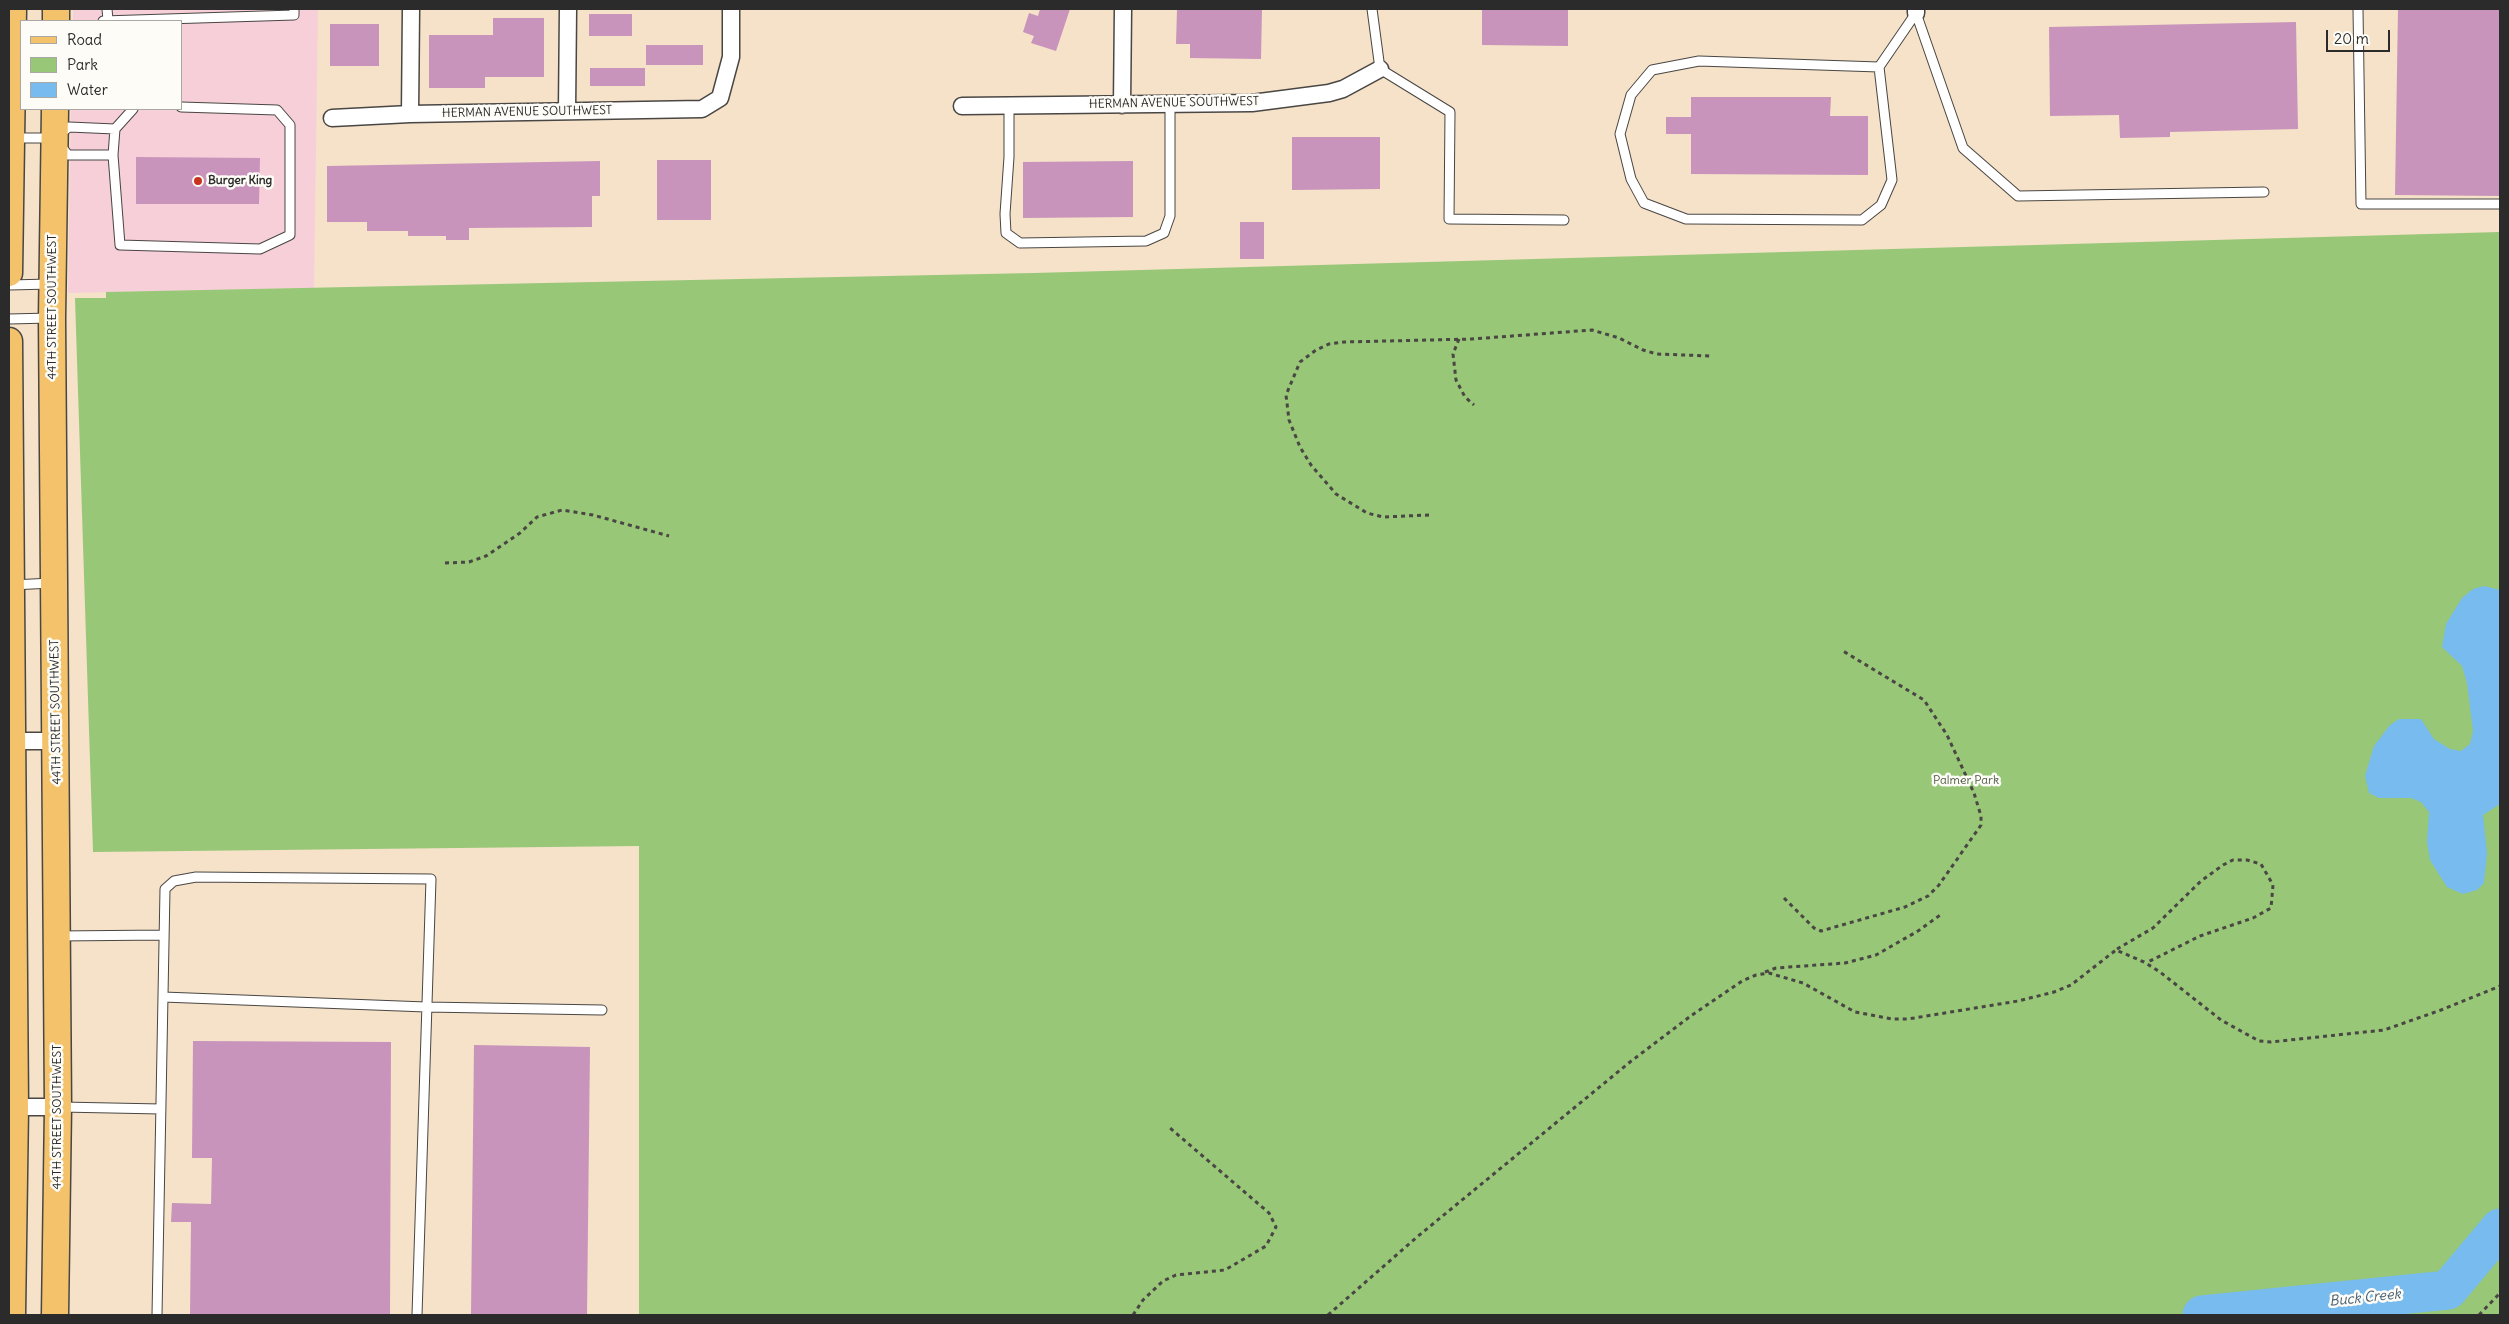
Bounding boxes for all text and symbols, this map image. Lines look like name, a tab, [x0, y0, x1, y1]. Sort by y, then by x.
legend	[20, 20, 182, 110]
scale bar	[2329, 20, 2393, 52]
text: 20 m	[2334, 29, 2369, 48]
text: Road	[67, 30, 102, 49]
text: Park	[67, 55, 98, 74]
text: Water	[67, 80, 108, 99]
street label: HERMAN AVENUE SOUTHWEST	[1089, 94, 1259, 112]
street label: HERMAN AVENUE SOUTHWEST	[442, 103, 612, 121]
place label: Burger King	[208, 174, 272, 188]
marker: Burger King	[192, 175, 204, 187]
street label: 44TH STREET SOUTHWEST	[46, 234, 60, 380]
street label: 44TH STREET SOUTHWEST	[48, 639, 64, 785]
park label: Palmer Park	[1933, 774, 1999, 788]
street label: 44TH STREET SOUTHWEST	[51, 1044, 65, 1190]
water label: Buck Creek	[2329, 1286, 2401, 1310]

